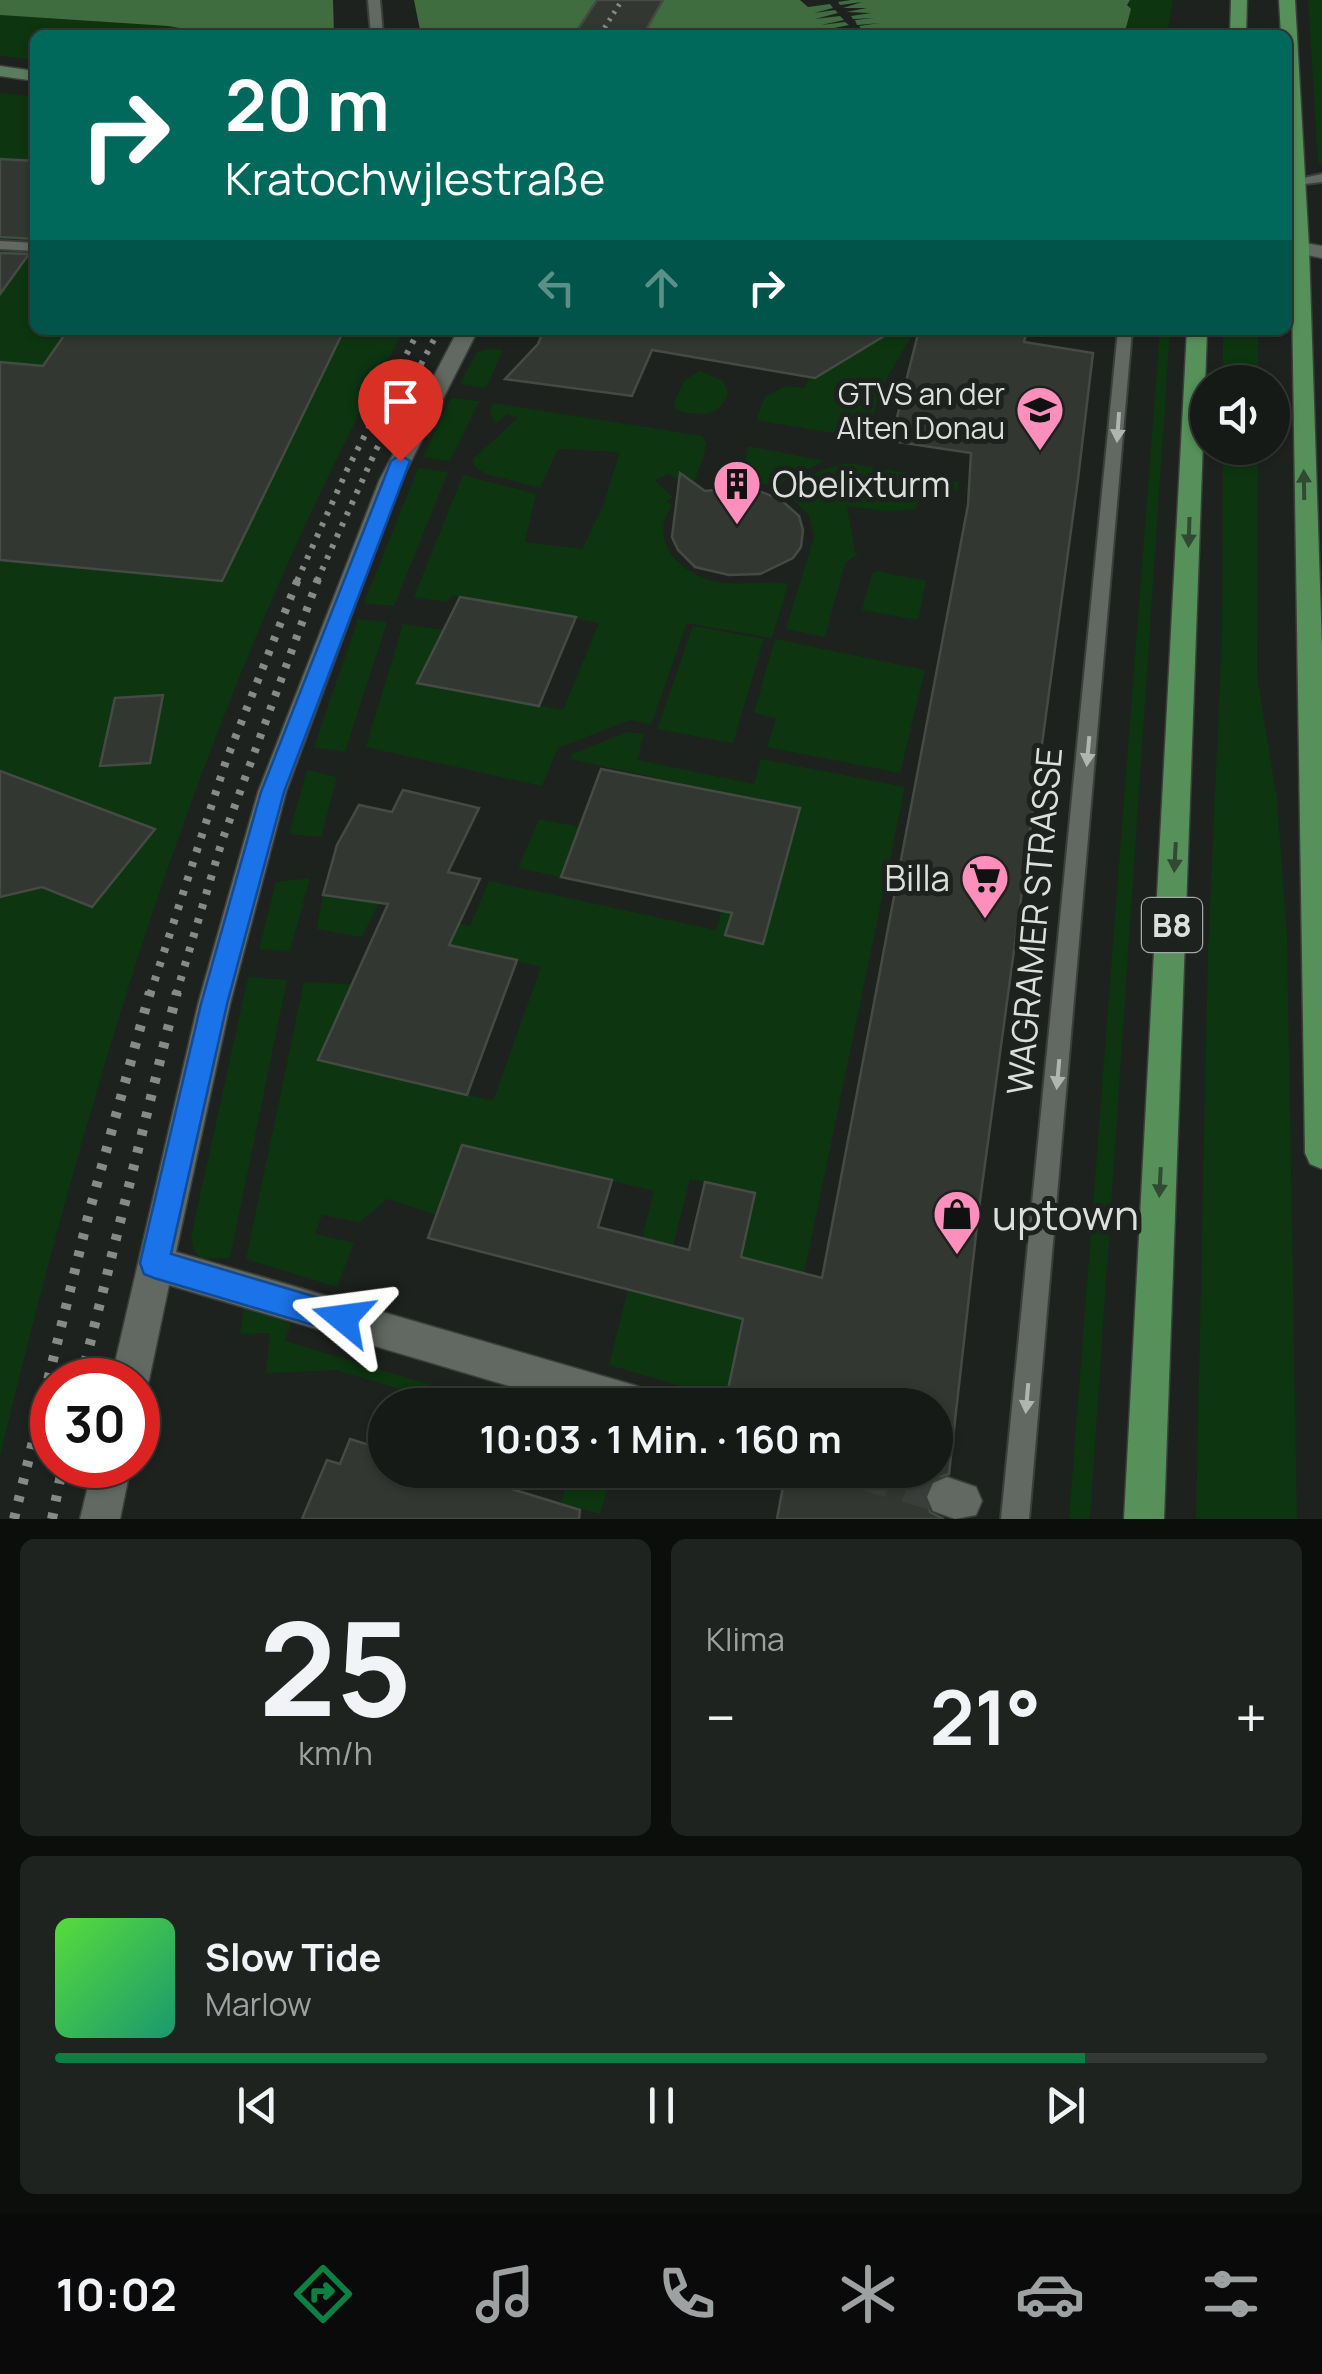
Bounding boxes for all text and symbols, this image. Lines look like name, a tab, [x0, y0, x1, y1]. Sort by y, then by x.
text: 20 m	[225, 56, 390, 152]
icon: right	[60, 70, 190, 200]
text: Kratochwjlestraße	[225, 147, 605, 209]
icon: left	[529, 260, 584, 315]
icon: ahead	[634, 260, 689, 315]
icon: right	[739, 260, 794, 315]
pin	[358, 359, 443, 462]
map controls	[1190, 365, 1290, 465]
button: sound	[1190, 365, 1290, 465]
place label: GTVS an der Alten Donau	[836, 373, 1005, 448]
icon: arrive	[373, 374, 428, 429]
school or university icon: GTVS an der Alten Donau	[1014, 384, 1066, 452]
one-way arrow	[1110, 412, 1126, 444]
building icon: Obelixturm	[711, 458, 763, 526]
place label: Obelixturm	[772, 460, 950, 508]
one-way arrow	[1295, 468, 1311, 500]
one-way arrow	[1180, 517, 1196, 549]
one-way arrow	[1080, 735, 1096, 767]
street label: WAGRAMER STRASSE	[995, 745, 1073, 1097]
one-way arrow	[1167, 842, 1183, 874]
supermarket icon: Billa	[959, 852, 1011, 920]
place label: Billa	[885, 854, 950, 902]
road number: B8	[1142, 898, 1202, 952]
one-way arrow	[1049, 1059, 1065, 1091]
one-way arrow	[1152, 1166, 1168, 1198]
place label: uptown	[992, 1185, 1139, 1243]
shop icon: uptown	[931, 1188, 983, 1256]
position arrow	[291, 1266, 395, 1370]
speed limit sign: 30	[30, 1358, 160, 1488]
one-way arrow	[1018, 1383, 1034, 1414]
text: 10:03 · 1 Min. · 160 m	[479, 1412, 842, 1464]
text: 25	[259, 1577, 412, 1755]
text: Klima	[706, 1617, 785, 1661]
text: 21°	[930, 1665, 1041, 1768]
text: −	[706, 1679, 736, 1755]
text: +	[1235, 1679, 1267, 1755]
text: km/h	[298, 1731, 373, 1775]
text: Slow Tide	[205, 1930, 382, 1982]
text: Marlow	[205, 1982, 312, 2026]
icon: previous	[230, 2078, 285, 2133]
icon: pause	[634, 2078, 689, 2133]
icon: next	[1038, 2078, 1093, 2133]
icon: directions	[288, 2259, 358, 2329]
icon: music	[470, 2259, 540, 2329]
icon: phone	[652, 2259, 722, 2329]
icon: climate	[833, 2259, 903, 2329]
icon: car	[1015, 2259, 1085, 2329]
icon: filters	[1196, 2259, 1266, 2329]
text: 10:02	[56, 2263, 177, 2325]

